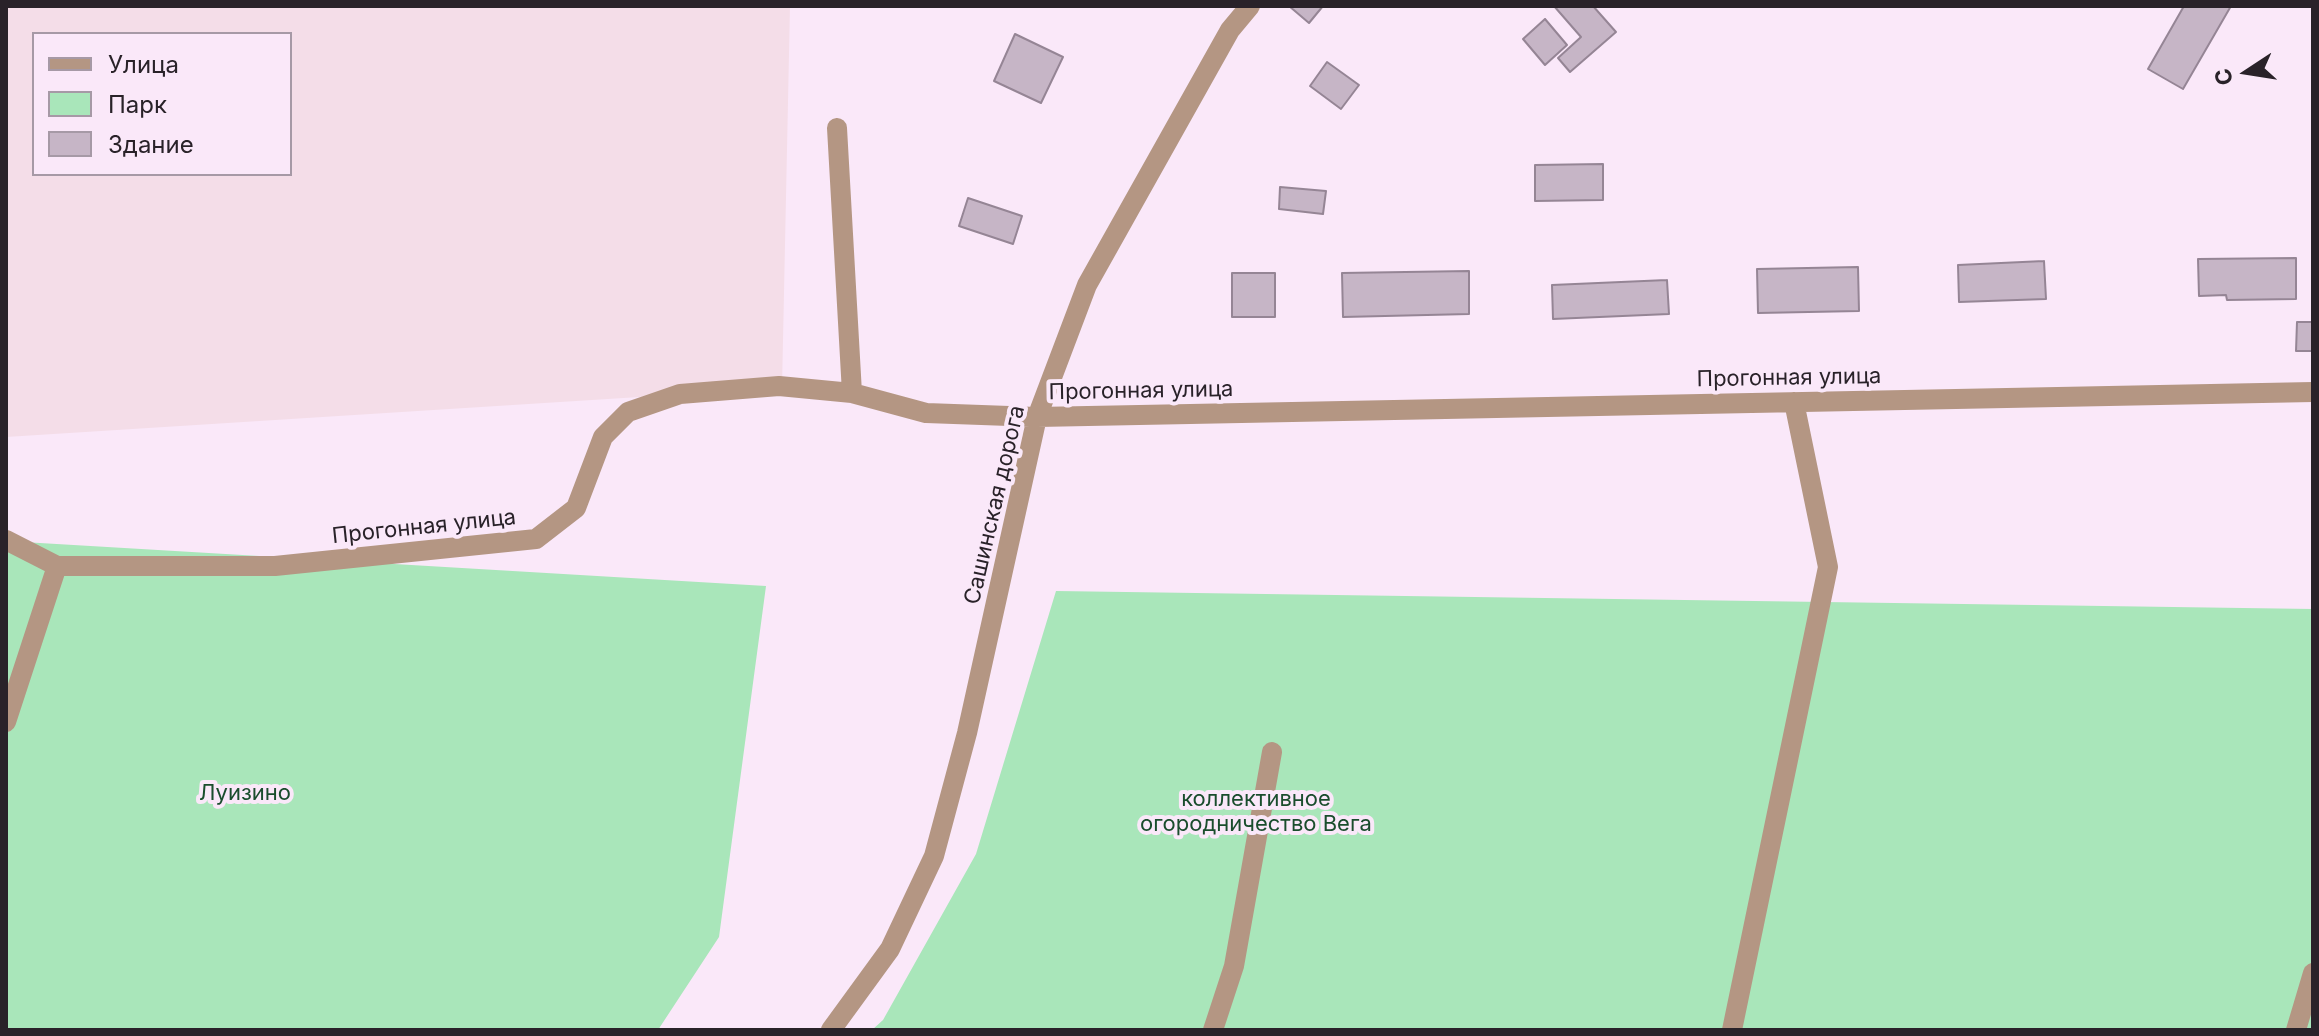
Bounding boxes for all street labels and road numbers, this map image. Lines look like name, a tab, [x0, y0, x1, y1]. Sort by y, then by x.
street label: Прогонная улица	[1696, 363, 1882, 393]
street label: Прогонная улица	[1048, 376, 1234, 406]
street label: Сашинская дорога	[959, 403, 1031, 607]
street label: Прогонная улица	[331, 504, 517, 550]

